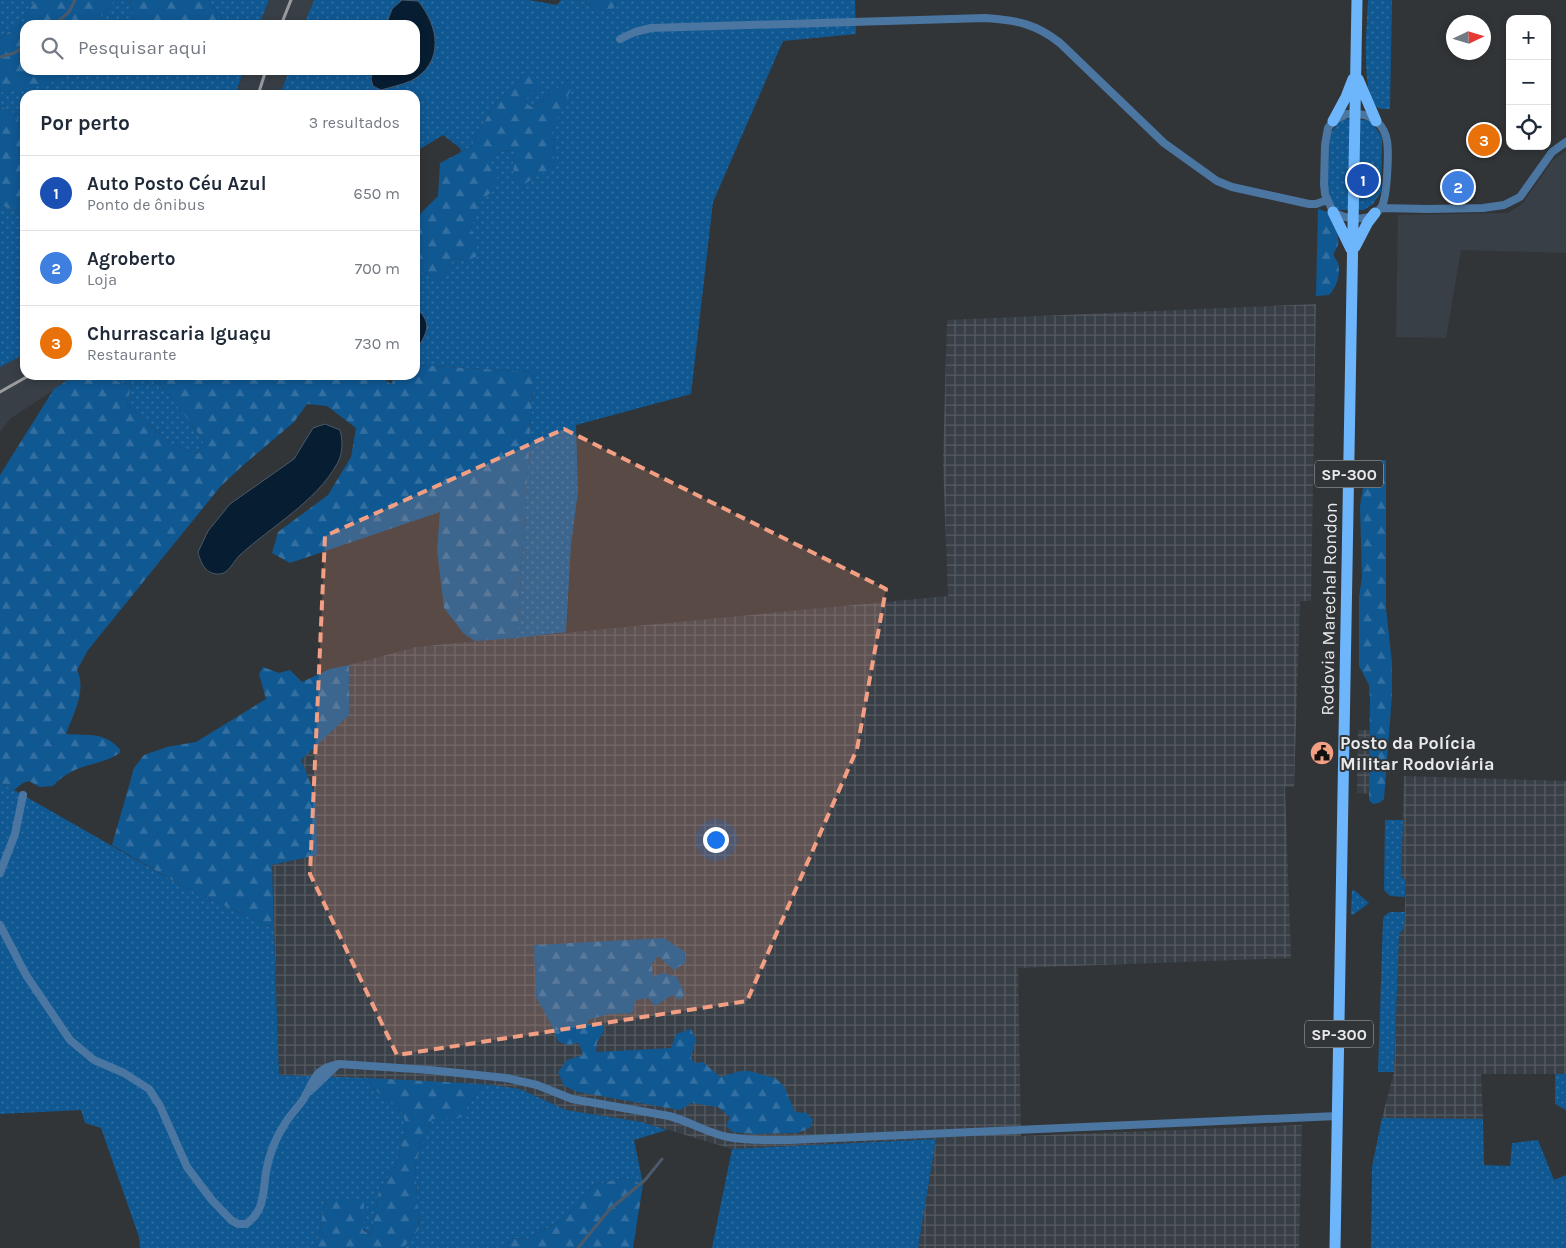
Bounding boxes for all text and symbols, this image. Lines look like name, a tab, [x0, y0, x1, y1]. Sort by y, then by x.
north arrow	[1446, 15, 1491, 60]
map controls	[1506, 15, 1551, 150]
button: +	[1506, 15, 1551, 60]
search box	[20, 20, 420, 75]
icon: search	[38, 34, 66, 62]
text: Pesquisar aqui	[78, 37, 207, 59]
button: −	[1506, 60, 1551, 105]
button: locate	[1506, 105, 1551, 150]
text: Por perto	[40, 111, 130, 135]
text: 3 resultados	[309, 113, 400, 132]
pin: 3	[1468, 121, 1500, 159]
pin: 1	[1347, 161, 1379, 199]
pin: 2	[1442, 168, 1474, 206]
text: Auto Posto Céu Azul	[87, 173, 267, 195]
text: 1	[53, 184, 59, 203]
text: 650 m	[354, 184, 400, 203]
text: Ponto de ônibus	[87, 195, 205, 214]
text: Agroberto	[87, 248, 176, 270]
text: 2	[51, 259, 61, 278]
text: 700 m	[355, 259, 400, 278]
text: Loja	[87, 270, 117, 289]
text: Churrascaria Iguaçu	[87, 323, 271, 345]
text: 3	[51, 334, 61, 353]
text: 730 m	[355, 334, 400, 353]
text: Restaurante	[87, 345, 176, 364]
road number: SP-300	[1315, 460, 1383, 488]
street label: Rodovia Marechal Rondon	[1316, 502, 1342, 716]
place label: Posto da Polícia Militar Rodoviária	[1340, 732, 1495, 775]
public building icon: Posto da Polícia Militar Rodoviária	[1309, 740, 1335, 766]
your location	[703, 827, 729, 853]
road number: SP-300	[1305, 1021, 1373, 1048]

